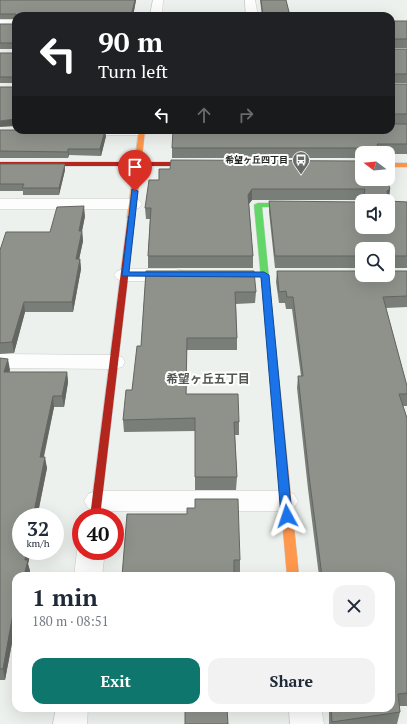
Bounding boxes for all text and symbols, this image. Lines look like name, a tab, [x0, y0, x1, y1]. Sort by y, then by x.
text: 90 m	[98, 23, 163, 60]
icon: left	[32, 28, 84, 80]
text: Turn left	[98, 59, 168, 83]
icon: left	[151, 104, 173, 126]
icon: ahead	[193, 104, 215, 126]
icon: right	[235, 104, 257, 126]
north arrow	[355, 146, 395, 186]
map controls	[355, 146, 395, 282]
pin	[118, 150, 152, 191]
bus stop icon: 希望ヶ丘四丁目	[291, 150, 311, 175]
place label: 希望ヶ丘四丁目	[225, 154, 288, 166]
icon: arrive	[124, 156, 146, 178]
button: sound	[355, 194, 395, 234]
button: search	[355, 242, 395, 282]
district label: 希望ヶ丘五丁目	[166, 371, 250, 386]
position arrow	[266, 495, 308, 537]
speed limit sign: 40	[72, 508, 124, 560]
text: 32	[27, 515, 49, 542]
text: km/h	[26, 537, 50, 550]
text: 1 min	[32, 581, 98, 613]
button: close	[333, 585, 375, 627]
text: 180 m · 08:51	[32, 612, 109, 630]
button: Exit	[32, 658, 200, 704]
button: Share	[208, 658, 375, 704]

